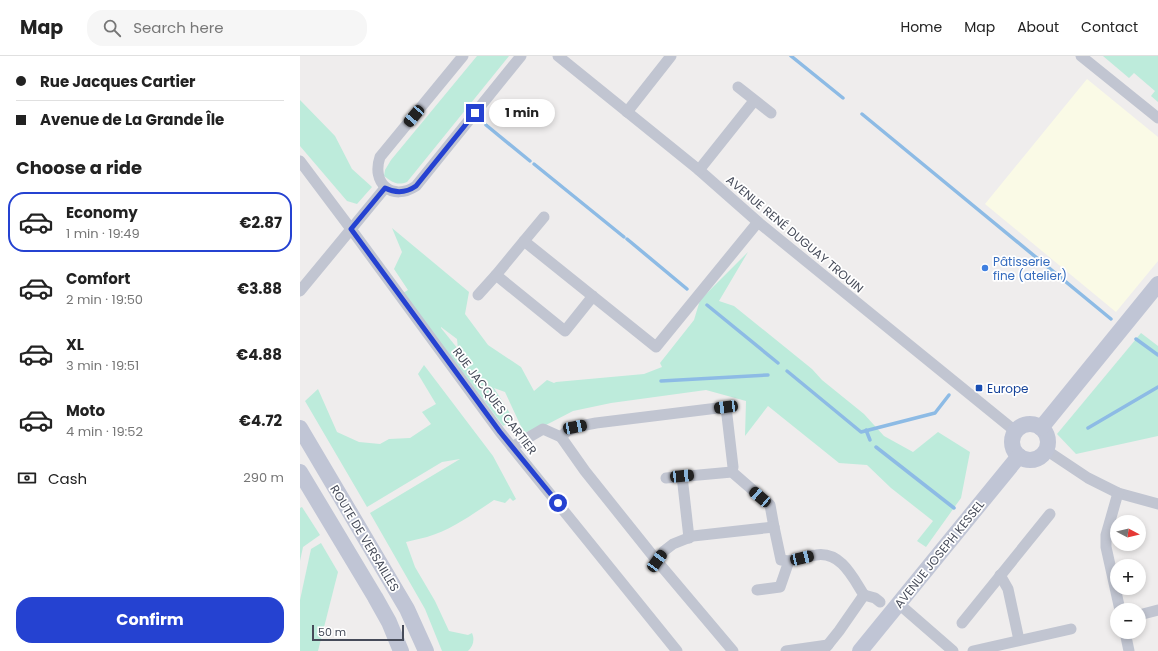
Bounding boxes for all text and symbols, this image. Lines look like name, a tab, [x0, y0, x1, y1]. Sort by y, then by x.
search box	[87, 10, 367, 46]
text: Map	[20, 14, 63, 41]
icon: search	[101, 17, 123, 39]
text: Search here	[133, 17, 224, 38]
text: Home	[900, 17, 942, 37]
text: Map	[964, 17, 995, 37]
text: About	[1017, 17, 1059, 37]
text: Contact	[1081, 17, 1138, 37]
text: Rue Jacques Cartier	[40, 71, 196, 92]
callout: 1 min	[489, 99, 555, 127]
car	[402, 103, 426, 129]
text: 1 min	[505, 103, 539, 122]
route end	[466, 104, 484, 122]
text: Avenue de La Grande Île	[40, 109, 224, 130]
text: Choose a ride	[16, 155, 142, 180]
street label: AVENUE RENÉ DUGUAY TROUIN	[723, 171, 867, 297]
text: Economy	[66, 202, 138, 223]
icon: car	[18, 204, 54, 240]
text: €2.87	[240, 212, 282, 233]
text: 1 min · 19:49	[66, 224, 140, 243]
place label: Pâtisserie fine (atelier)	[993, 253, 1067, 284]
marker: Pâtisserie fine (atelier)	[980, 263, 990, 273]
text: Comfort	[66, 268, 130, 289]
icon: car	[18, 270, 54, 306]
text: €3.88	[237, 278, 282, 299]
text: 2 min · 19:50	[66, 290, 143, 309]
text: XL	[66, 334, 84, 355]
icon: car	[18, 336, 54, 372]
text: €4.88	[236, 344, 282, 365]
street label: RUE JACQUES CARTIER	[449, 344, 541, 458]
text: 3 min · 19:51	[66, 356, 139, 375]
place label: Europe	[987, 380, 1029, 397]
marker: Europe	[974, 383, 984, 393]
text: Moto	[66, 400, 105, 421]
car	[713, 400, 739, 414]
icon: car	[18, 402, 54, 438]
text: €4.72	[239, 410, 282, 431]
car	[562, 419, 588, 435]
text: 4 min · 19:52	[66, 422, 143, 441]
icon: cash	[16, 467, 38, 489]
text: Cash	[48, 468, 87, 489]
text: 290 m	[243, 468, 284, 487]
car	[670, 469, 694, 483]
street label: ROUTE DE VERSAILLES	[326, 481, 404, 595]
car	[747, 485, 773, 509]
route start	[549, 494, 567, 512]
street label: AVENUE JOSEPH KESSEL	[890, 496, 988, 612]
north arrow	[1110, 515, 1146, 551]
map controls	[1110, 515, 1146, 639]
car	[645, 548, 669, 574]
car	[789, 549, 815, 567]
button: +	[1110, 559, 1146, 595]
button: Confirm	[16, 597, 284, 643]
button: −	[1110, 603, 1146, 639]
scale bar	[312, 623, 404, 642]
text: 50 m	[318, 624, 346, 640]

